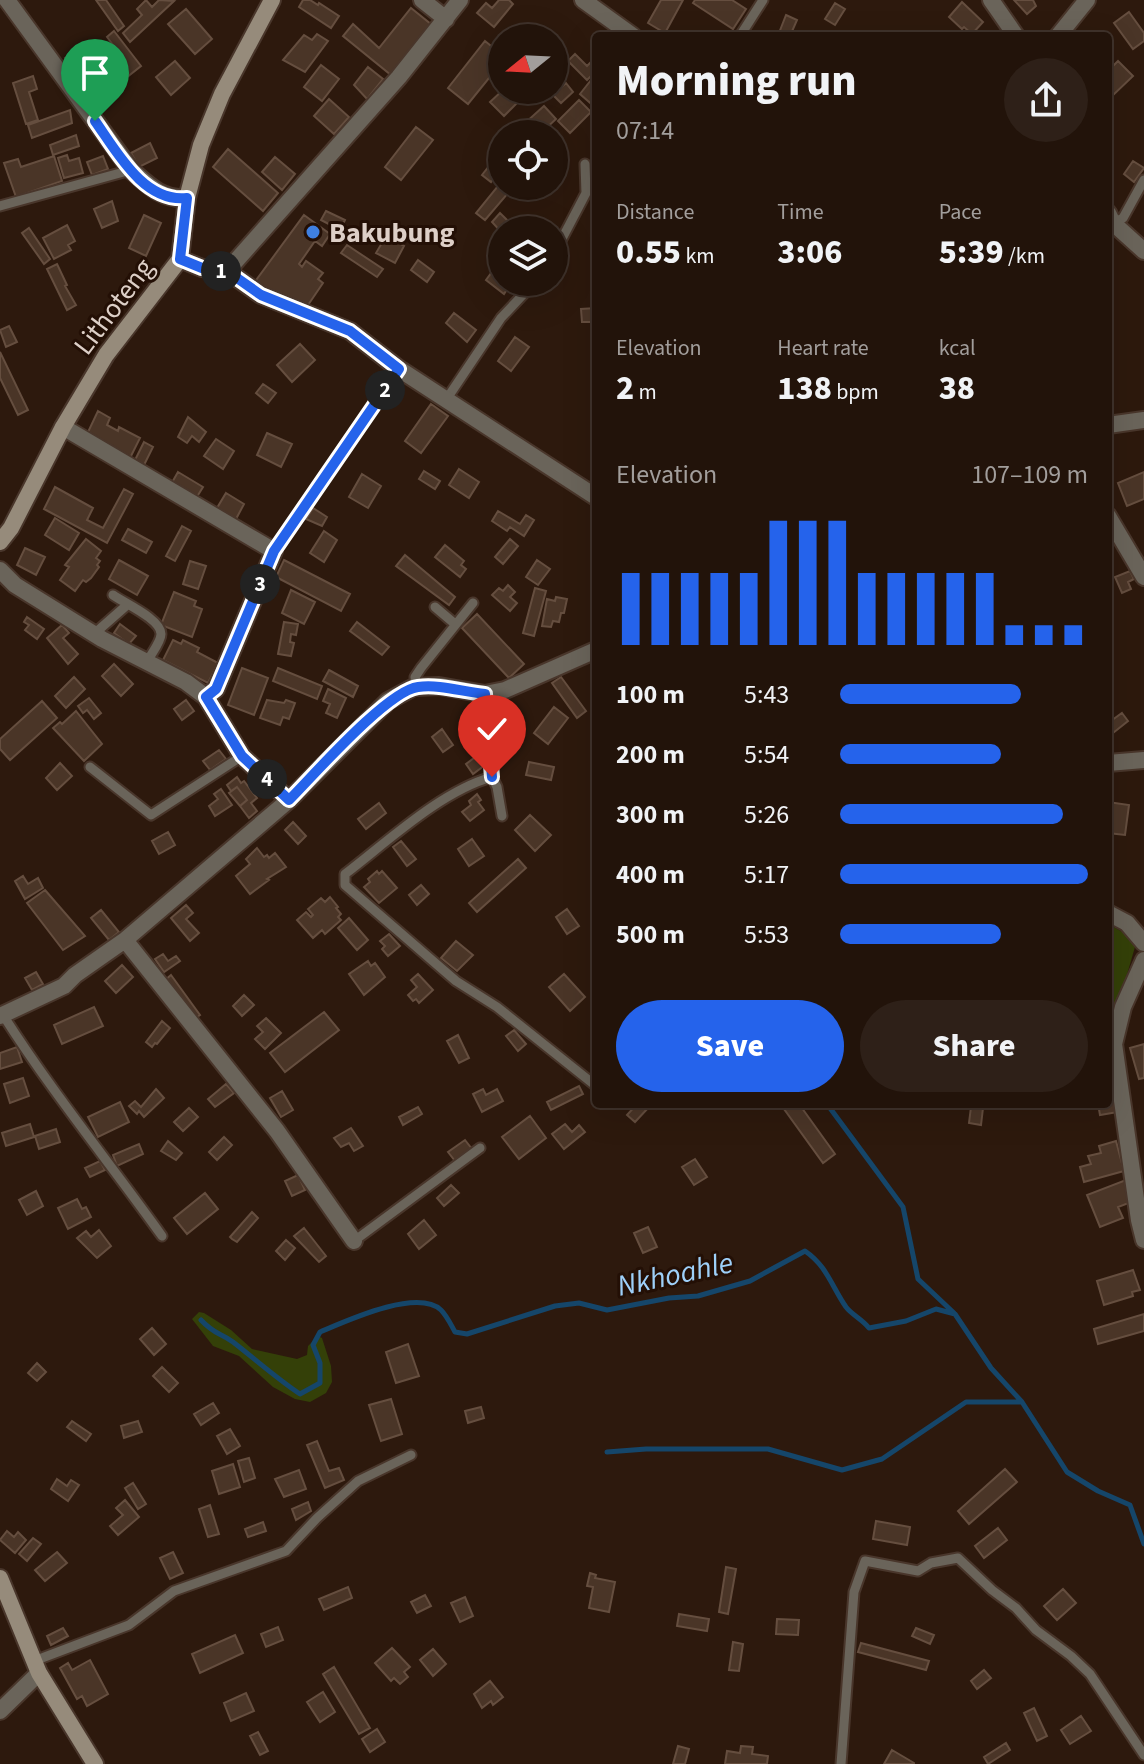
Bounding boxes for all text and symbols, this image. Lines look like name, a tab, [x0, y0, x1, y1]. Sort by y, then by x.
north arrow	[488, 24, 568, 104]
map controls	[488, 24, 568, 296]
pin	[61, 39, 129, 121]
text: Morning run	[616, 50, 857, 113]
icon: arrive	[73, 51, 117, 95]
button: share	[1004, 58, 1088, 142]
text: 07:14	[616, 112, 674, 149]
button: locate	[488, 120, 568, 200]
text: Distance	[616, 196, 694, 228]
text: Time	[777, 196, 824, 228]
text: Pace	[939, 196, 982, 228]
place label: Bakubung	[329, 213, 454, 253]
button: layers	[488, 216, 568, 296]
marker: Bakubung	[304, 223, 322, 241]
text: 0.55	[616, 228, 681, 277]
text: 3:06	[777, 228, 842, 277]
text: 5:39	[939, 228, 1004, 277]
text: km	[681, 240, 715, 272]
text: /km	[1004, 240, 1045, 272]
street label: Lithoteng	[64, 250, 164, 363]
pin: 1	[201, 251, 241, 291]
text: 1	[215, 255, 227, 287]
text: Elevation	[616, 332, 702, 364]
text: Heart rate	[777, 332, 869, 364]
text: kcal	[939, 332, 976, 364]
text: 2	[616, 364, 634, 413]
text: 138	[777, 364, 832, 413]
text: 38	[939, 364, 975, 413]
pin: 2	[365, 370, 405, 410]
text: 2	[379, 374, 391, 406]
text: m	[634, 376, 657, 408]
text: bpm	[832, 376, 879, 408]
text: Elevation	[616, 456, 717, 493]
text: 107–109 m	[971, 456, 1088, 493]
pin: 3	[240, 564, 280, 604]
text: 3	[254, 568, 266, 600]
text: 100 m	[616, 676, 685, 713]
text: 5:43	[744, 676, 789, 713]
pin	[458, 695, 526, 777]
icon: check	[470, 707, 514, 751]
text: 200 m	[616, 736, 685, 773]
text: 5:54	[744, 736, 789, 773]
pin: 4	[247, 759, 287, 799]
text: 4	[261, 763, 273, 795]
text: 300 m	[616, 796, 685, 833]
text: 5:26	[744, 796, 789, 833]
text: 400 m	[616, 856, 685, 893]
text: 5:17	[744, 856, 789, 893]
text: 500 m	[616, 916, 685, 953]
text: 5:53	[744, 916, 789, 953]
button: Save	[616, 1000, 844, 1092]
button: Share	[860, 1000, 1088, 1092]
water label: Nkhoahle	[613, 1241, 737, 1308]

